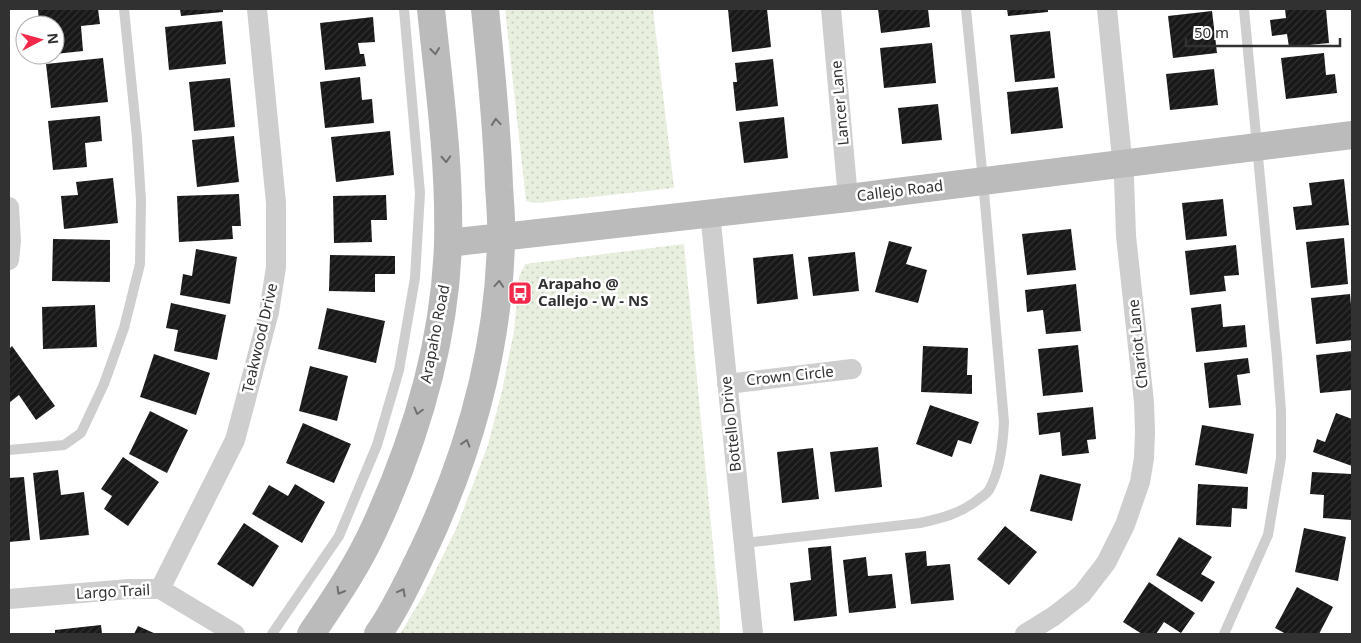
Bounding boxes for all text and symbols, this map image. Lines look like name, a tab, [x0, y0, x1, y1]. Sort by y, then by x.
north arrow	[15, 15, 65, 65]
scale bar	[1186, 15, 1340, 47]
text: 50 m	[1194, 22, 1229, 42]
text: N	[43, 32, 63, 45]
one-way arrow	[429, 47, 440, 55]
street label: Lancer Lane	[825, 60, 853, 146]
one-way arrow	[491, 118, 502, 126]
one-way arrow	[440, 155, 451, 163]
street label: Callejo Road	[855, 175, 944, 205]
place label: Arapaho @ Callejo - W - NS	[538, 273, 649, 310]
one-way arrow	[493, 280, 504, 288]
bus stop icon: Arapaho @ Callejo - W - NS	[507, 280, 533, 306]
street label: Teakwood Drive	[237, 281, 281, 395]
street label: Arapaho Road	[415, 283, 453, 385]
street label: Chariot Lane	[1122, 298, 1152, 390]
street label: Crown Circle	[745, 360, 835, 390]
street label: Bottello Drive	[715, 375, 745, 473]
one-way arrow	[414, 406, 424, 414]
one-way arrow	[461, 440, 471, 448]
street label: Largo Trail	[75, 579, 151, 603]
one-way arrow	[336, 586, 346, 595]
one-way arrow	[396, 588, 406, 597]

